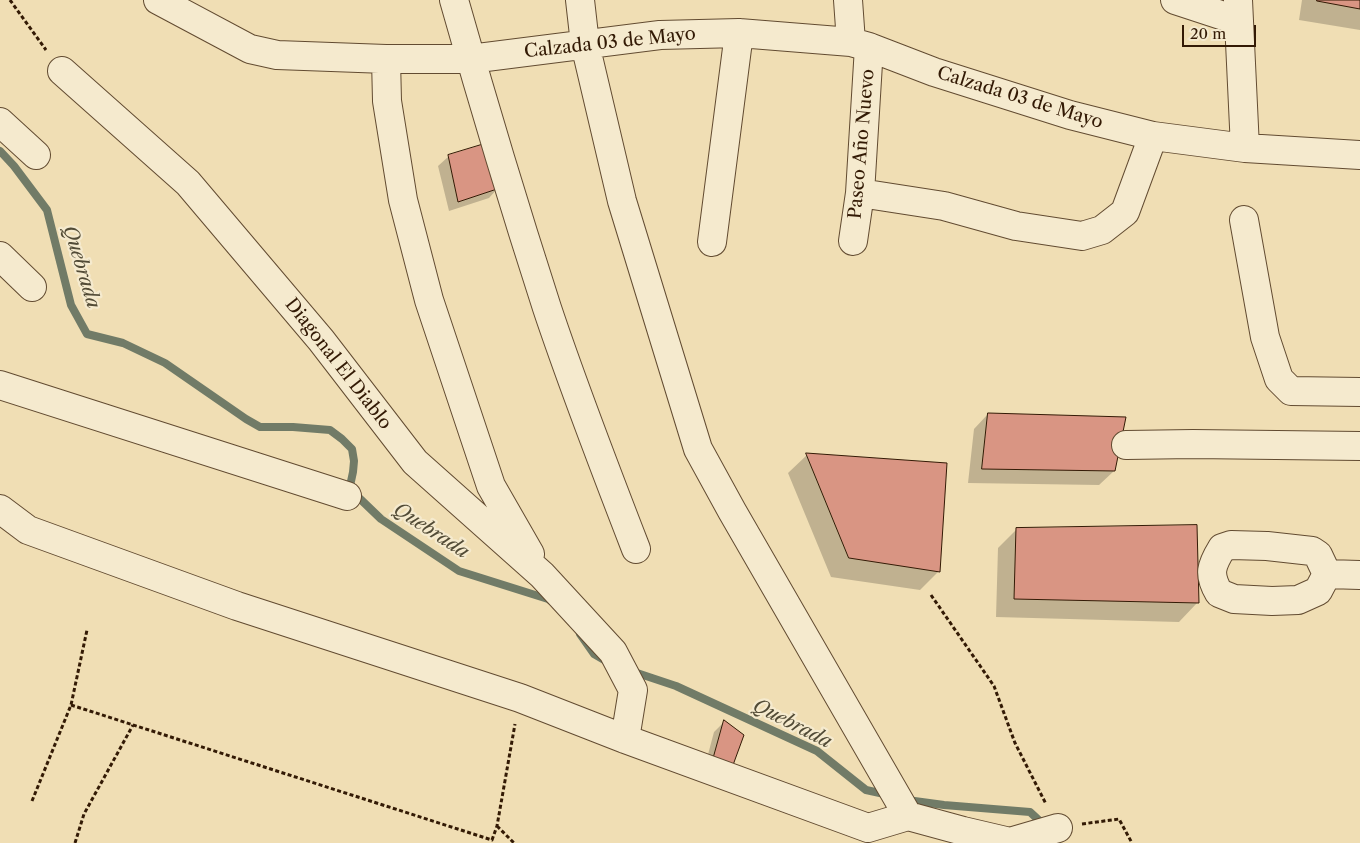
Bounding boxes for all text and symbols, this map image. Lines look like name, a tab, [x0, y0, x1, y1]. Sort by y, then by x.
scale bar	[1185, 15, 1259, 47]
street label: Calzada 03 de Mayo	[523, 23, 697, 63]
text: 20 m	[1190, 24, 1226, 43]
street label: Calzada 03 de Mayo	[934, 62, 1106, 134]
street label: Paseo Año Nuevo	[845, 68, 879, 220]
water label: Quebrada	[58, 223, 104, 311]
street label: Diagonal El Diablo	[280, 294, 396, 434]
water label: Quebrada	[389, 498, 473, 564]
water label: Quebrada	[749, 694, 835, 754]

